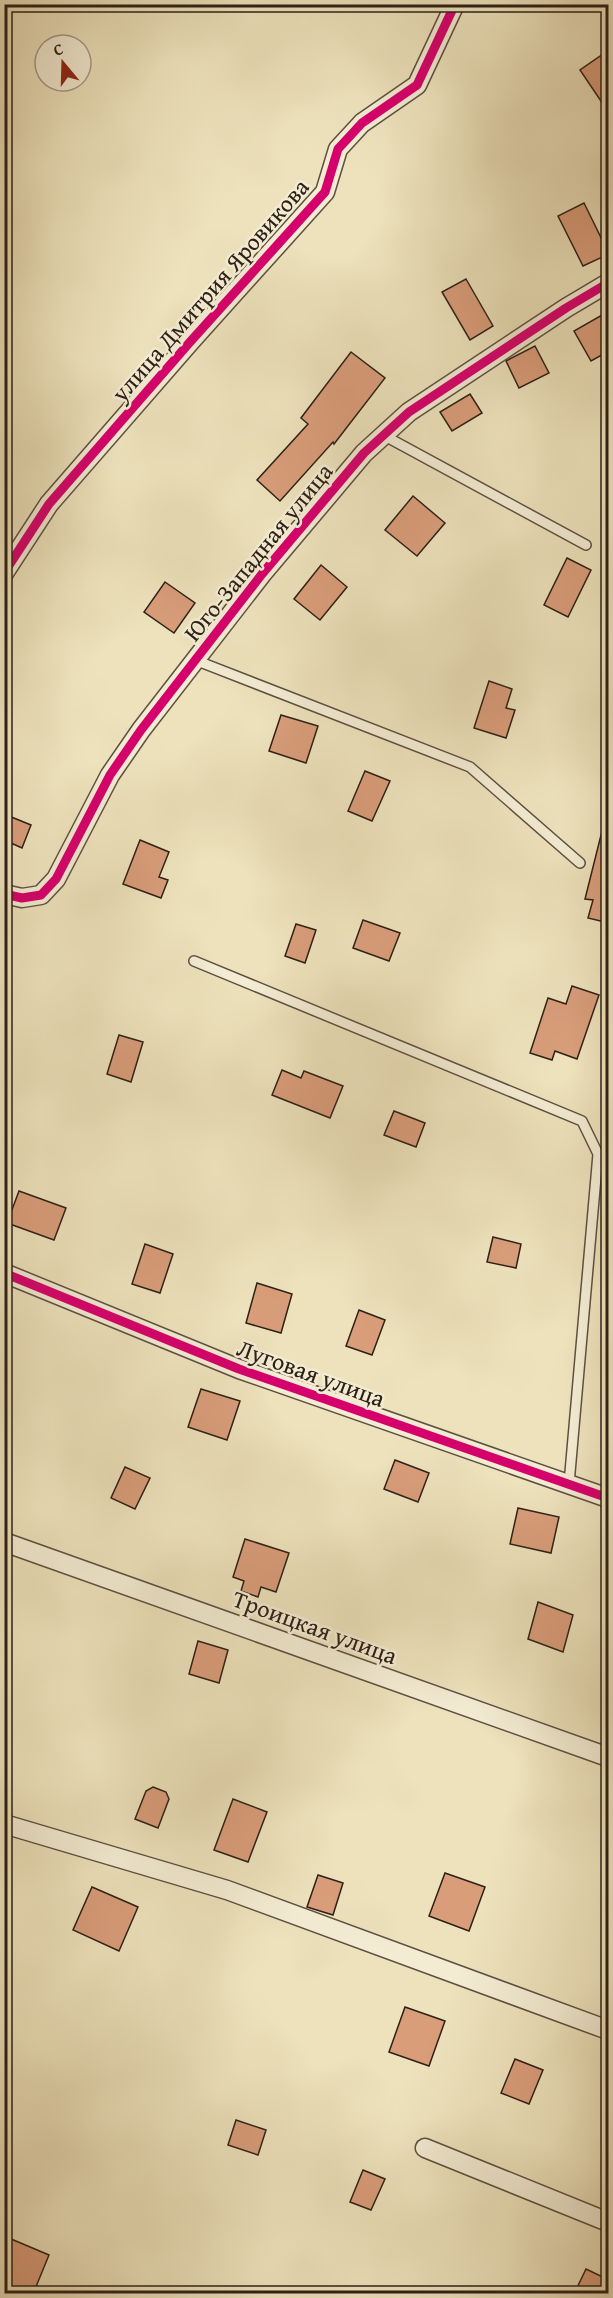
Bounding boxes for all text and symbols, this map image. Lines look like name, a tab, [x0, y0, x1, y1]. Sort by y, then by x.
north arrow	[33, 33, 93, 93]
text: С	[50, 36, 66, 62]
street label: улица Дмитрия Яровикова	[102, 170, 317, 410]
street label: Юго-Западная улица	[175, 455, 341, 649]
street label: Луговая улица	[232, 1330, 390, 1416]
street label: Троицкая улица	[228, 1581, 403, 1673]

